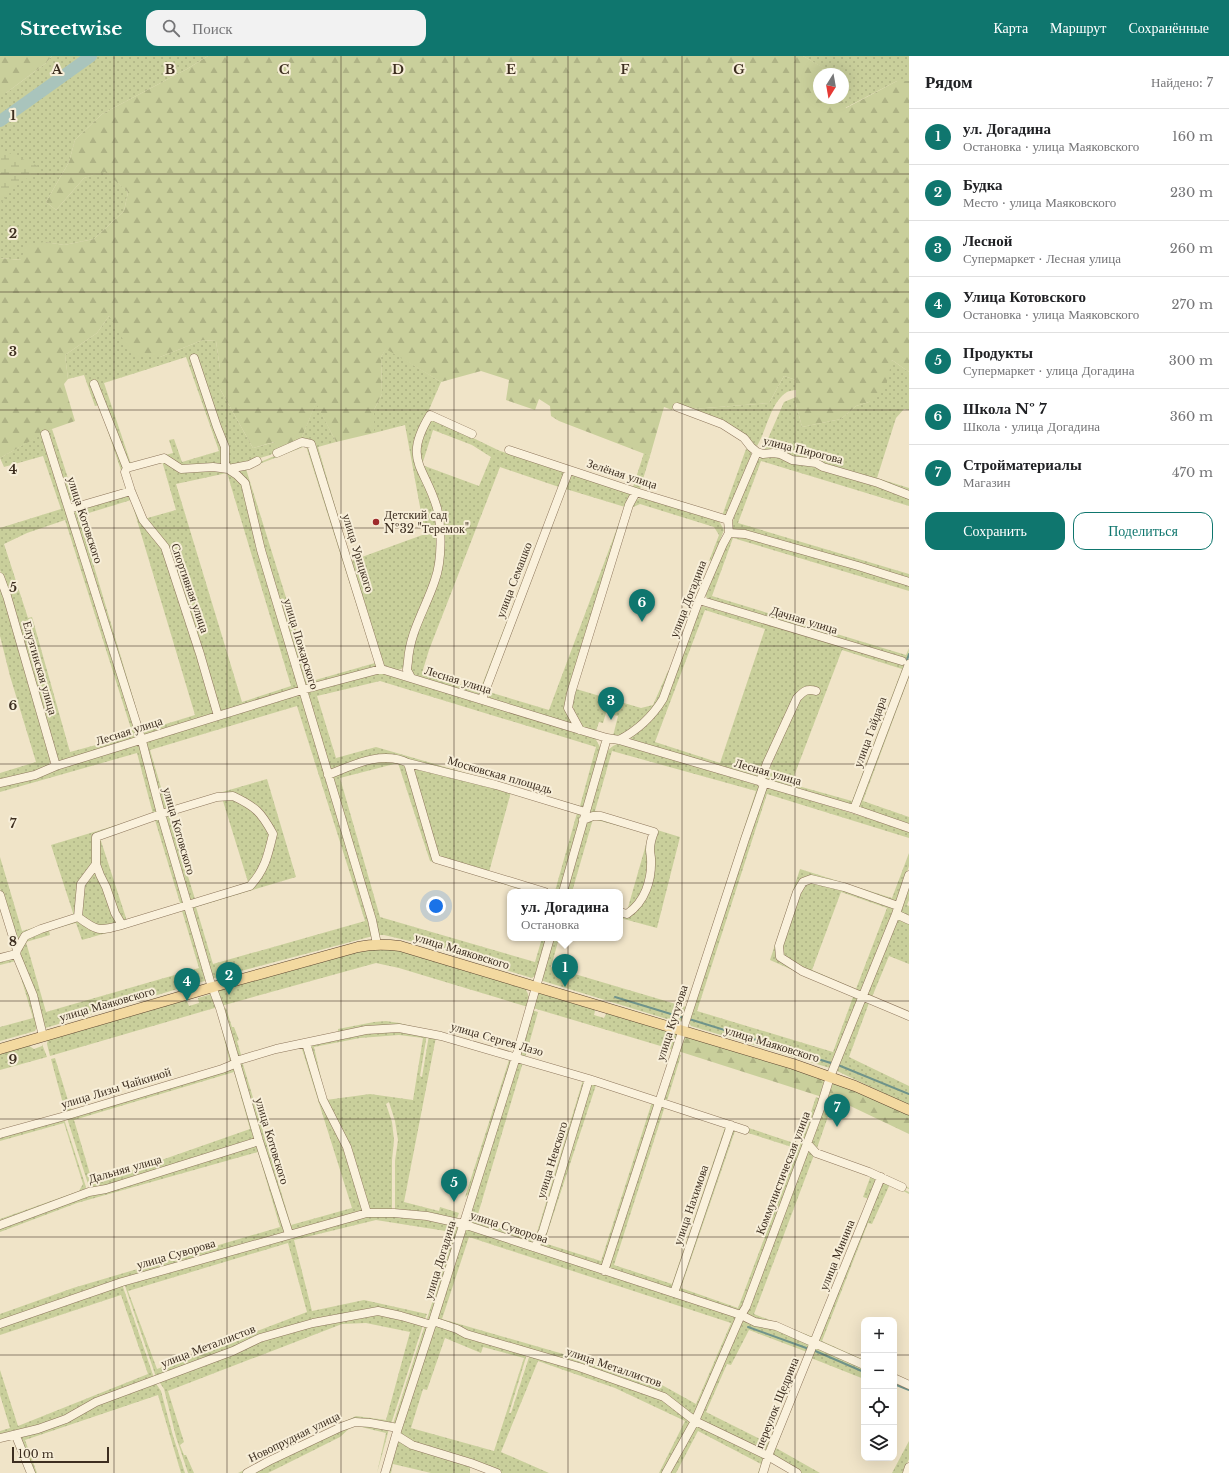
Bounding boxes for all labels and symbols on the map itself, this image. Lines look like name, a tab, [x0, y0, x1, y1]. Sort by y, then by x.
text: A	[51, 61, 63, 78]
text: B	[165, 61, 175, 78]
text: C	[279, 61, 290, 78]
text: D	[392, 61, 404, 78]
text: E	[506, 61, 516, 78]
text: F	[621, 61, 630, 78]
text: G	[733, 61, 745, 78]
north arrow	[813, 68, 849, 104]
text: 1	[10, 107, 16, 124]
text: 2	[9, 225, 17, 242]
text: 3	[9, 343, 17, 360]
street label: улица Пирогова	[762, 432, 845, 467]
street label: Зелёная улица	[585, 455, 660, 492]
text: 4	[9, 461, 18, 478]
street label: улица Котовского	[64, 475, 107, 565]
place label: Детский сад №32 "Теремок"	[384, 507, 469, 536]
street label: улица Урицкого	[339, 512, 378, 594]
marker: Детский сад №32 "Теремок"	[371, 517, 381, 527]
street label: улица Семашко	[492, 540, 535, 620]
street label: Спортивная улица	[168, 541, 213, 635]
street label: улица Догадина	[666, 557, 709, 640]
text: 5	[9, 579, 17, 596]
pin: 6	[629, 589, 655, 622]
street label: улица Пожарского	[281, 597, 322, 691]
street label: Дачная улица	[769, 602, 840, 637]
street label: Елузгинская улица	[20, 619, 61, 717]
street label: Лесная улица	[423, 662, 494, 697]
pin: 3	[598, 687, 624, 720]
street label: улица Гайдара	[850, 694, 889, 769]
text: 6	[9, 697, 18, 714]
street label: Лесная улица	[94, 712, 165, 748]
street label: Московская площадь	[446, 752, 555, 797]
street label: Лесная улица	[733, 755, 804, 788]
street label: улица Котовского	[160, 785, 199, 876]
text: 7	[10, 815, 17, 832]
your location	[426, 896, 446, 916]
street label: улица Маяковского	[413, 929, 511, 972]
text: 8	[9, 933, 17, 950]
pin: 1	[552, 954, 578, 987]
pin: 2	[216, 962, 242, 995]
pin: 4	[174, 968, 200, 1001]
street label: улица Кутузова	[652, 982, 691, 1063]
street label: улица Маяковского	[57, 983, 156, 1024]
street label: улица Сергея Лазо	[449, 1018, 545, 1059]
street label: улица Маяковского	[723, 1022, 821, 1065]
text: 9	[9, 1051, 18, 1068]
street label: улица Лизы Чайкиной	[59, 1063, 173, 1111]
pin: 7	[824, 1094, 850, 1127]
street label: улица Котовского	[252, 1096, 293, 1186]
street label: Коммунистическая улица	[752, 1108, 813, 1237]
street label: улица Невского	[533, 1119, 570, 1200]
street label: Дальняя улица	[86, 1151, 164, 1186]
street label: улица Нахимова	[670, 1162, 711, 1247]
pin: 5	[441, 1169, 467, 1202]
street label: улица Суворова	[468, 1207, 551, 1246]
street label: улица Минина	[816, 1217, 858, 1292]
street label: улица Догадина	[420, 1218, 459, 1301]
street label: улица Суворова	[135, 1235, 218, 1272]
street label: улица Металлистов	[158, 1320, 258, 1370]
street label: улица Металлистов	[564, 1343, 664, 1390]
street label: переулок Щедрина	[751, 1354, 802, 1451]
street label: Новопрудная улица	[245, 1408, 343, 1465]
scale bar	[12, 1445, 109, 1464]

